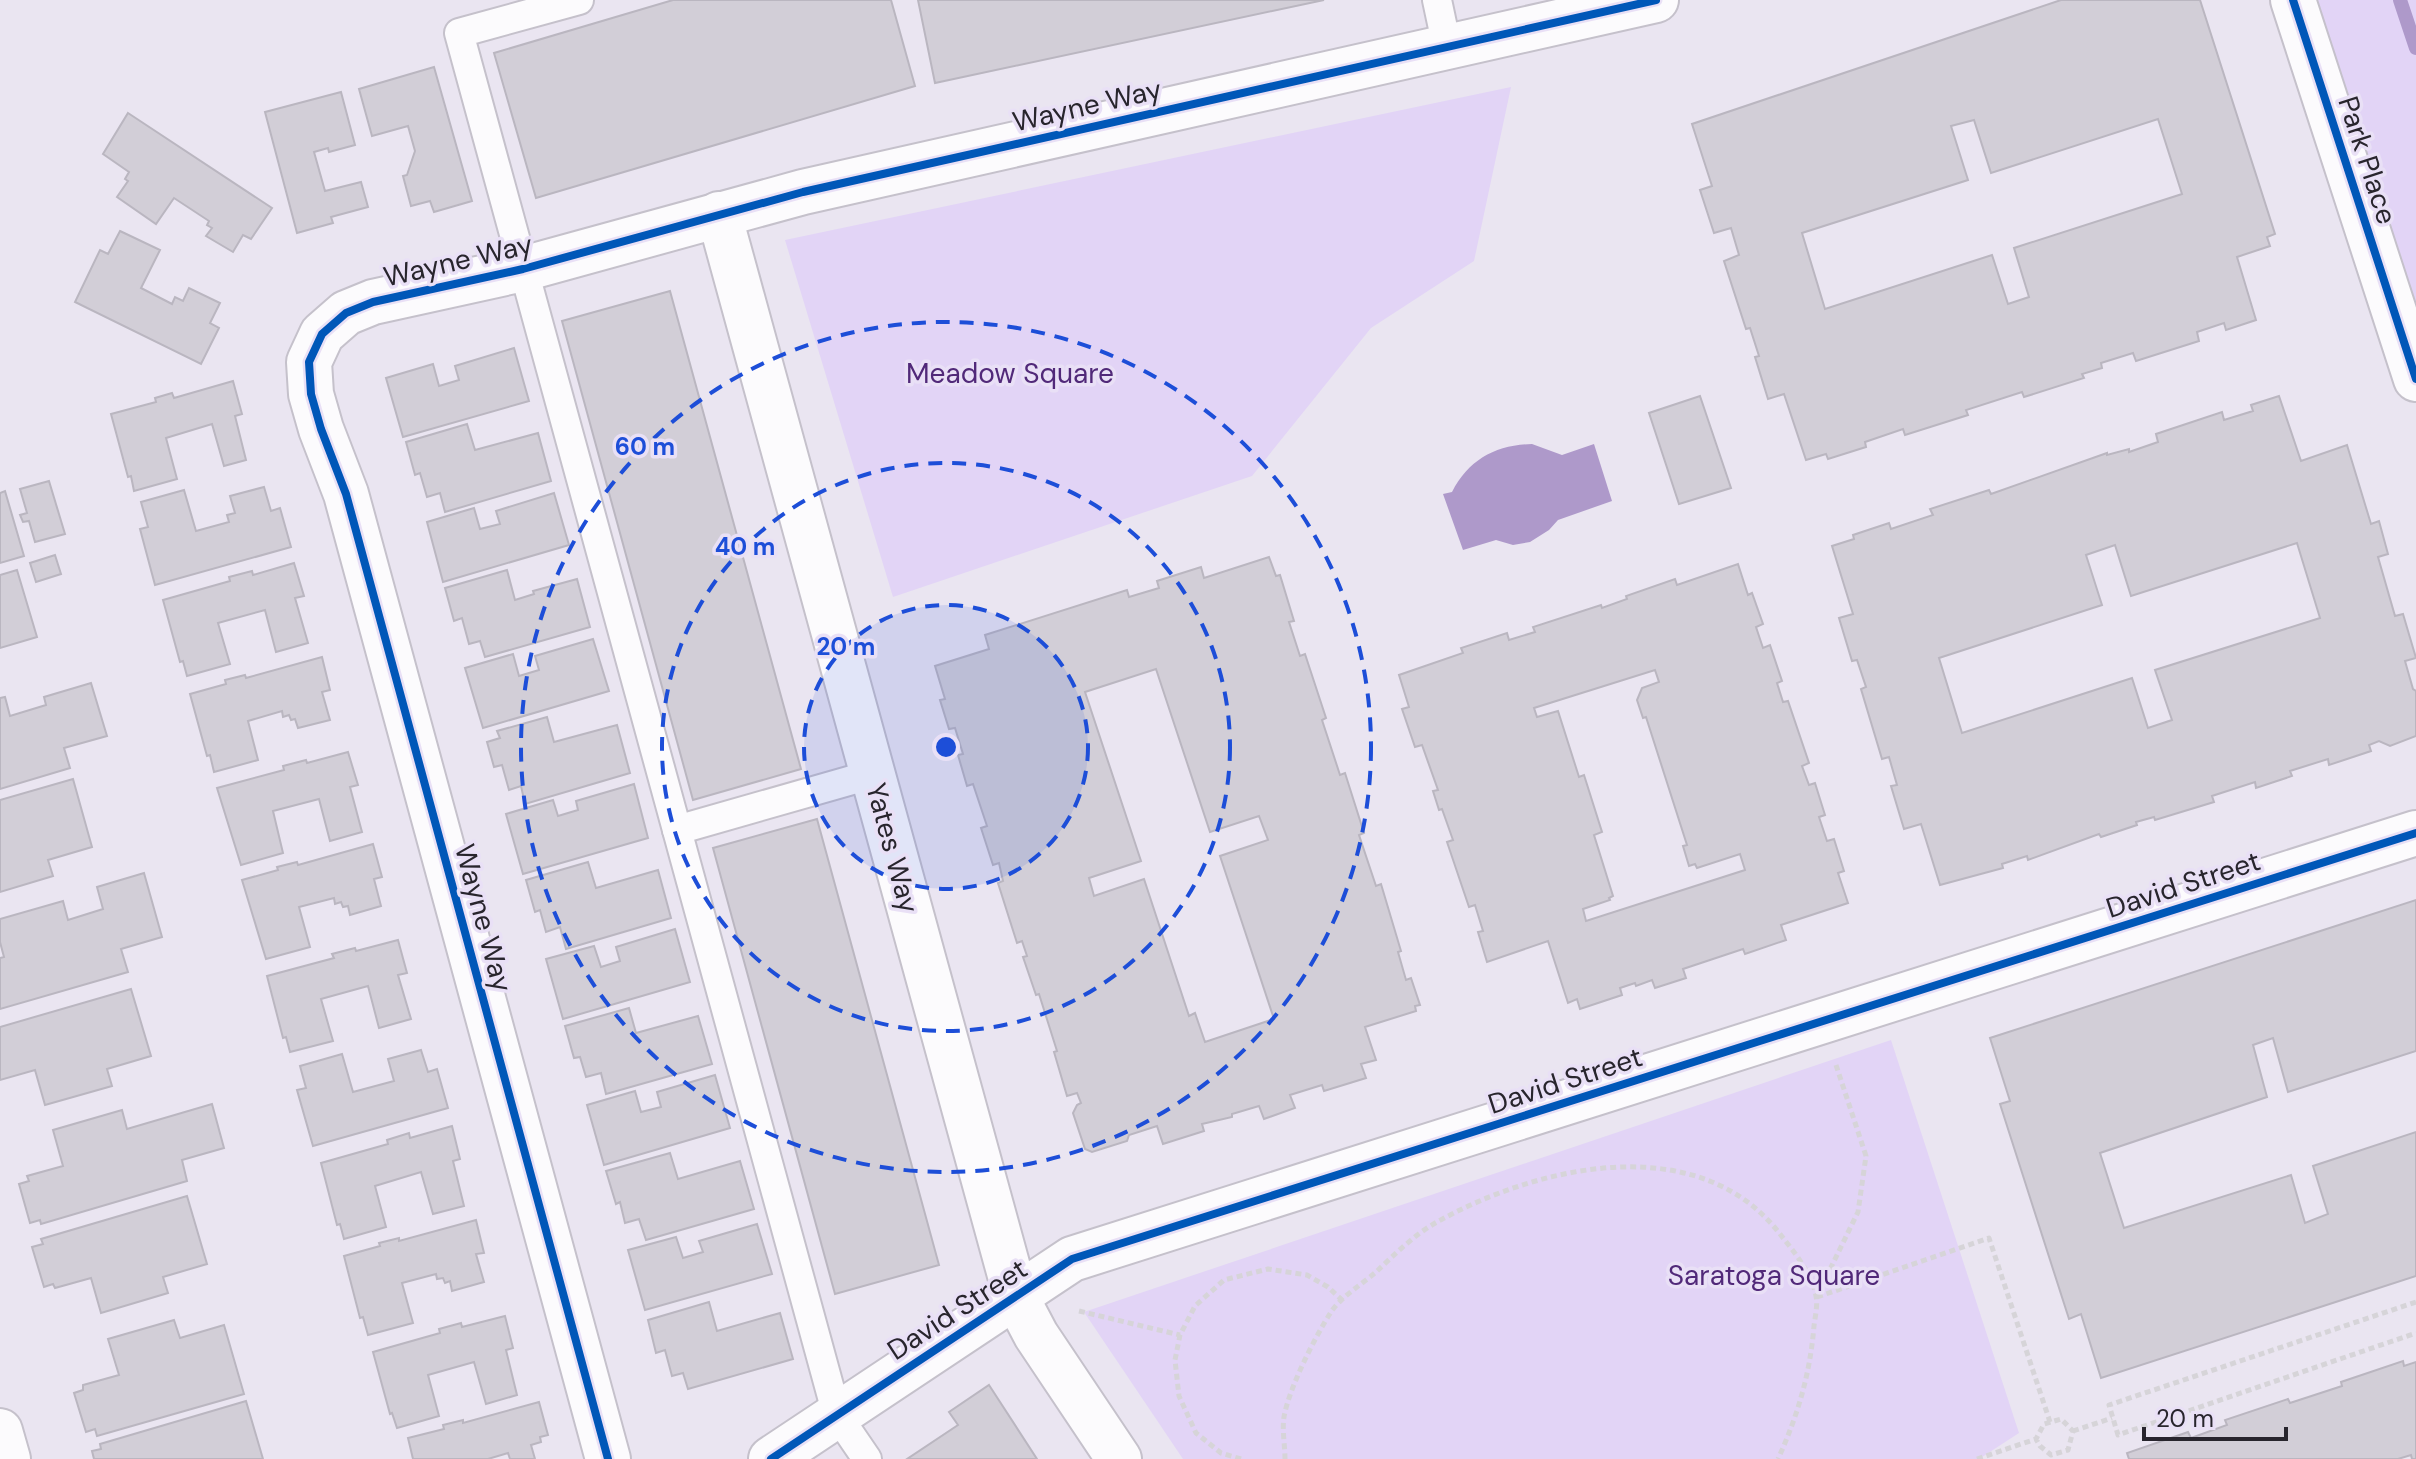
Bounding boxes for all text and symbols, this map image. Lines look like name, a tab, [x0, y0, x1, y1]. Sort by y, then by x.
street label: Wayne Way	[1009, 70, 1165, 141]
street label: Park Place	[2329, 91, 2406, 229]
street label: Wayne Way	[380, 225, 536, 296]
park label: Meadow Square	[906, 355, 1114, 392]
text: 60 m	[615, 431, 675, 462]
text: 40 m	[715, 531, 775, 562]
text: 20 m	[817, 631, 875, 662]
centre of rings	[932, 733, 960, 761]
street label: Yates Way	[857, 779, 928, 917]
street label: Wayne Way	[446, 840, 521, 996]
street label: David Street	[2101, 842, 2265, 927]
street label: David Street	[1483, 1038, 1647, 1123]
street label: David Street	[880, 1250, 1034, 1368]
park label: Saratoga Square	[1668, 1257, 1880, 1294]
scale bar	[2144, 1391, 2286, 1441]
text: 20 m	[2156, 1403, 2214, 1434]

